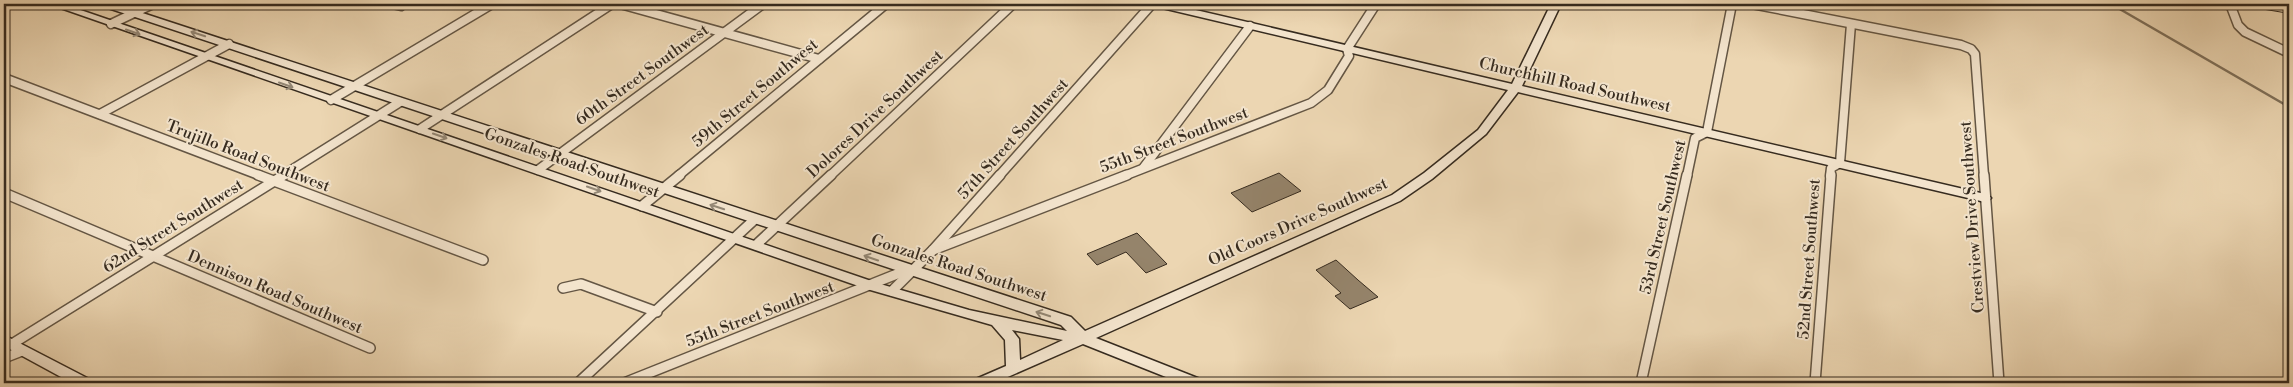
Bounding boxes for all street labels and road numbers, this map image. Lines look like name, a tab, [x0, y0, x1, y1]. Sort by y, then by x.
street label: 60th Street Southwest	[571, 20, 713, 130]
street label: 59th Street Southwest	[688, 34, 822, 152]
street label: Dolores Drive Southwest	[803, 46, 947, 182]
street label: Churchhill Road Southwest	[1477, 53, 1673, 117]
street label: 57th Street Southwest	[953, 74, 1073, 204]
street label: 55th Street Southwest	[1097, 102, 1251, 178]
street label: Trujillo Road Southwest	[163, 115, 333, 197]
street label: Crestview Drive Southwest	[1955, 120, 1989, 314]
street label: Gonzales Road Southwest	[482, 124, 663, 203]
street label: 53rd Street Southwest	[1635, 137, 1691, 296]
street label: Old Coors Drive Southwest	[1205, 173, 1391, 271]
street label: 62nd Street Southwest	[99, 174, 247, 277]
street label: 52nd Street Southwest	[1793, 178, 1825, 340]
street label: Gonzales Road Southwest	[868, 230, 1050, 306]
street label: Dennison Road Southwest	[184, 246, 366, 338]
street label: 55th Street Southwest	[683, 276, 837, 352]

